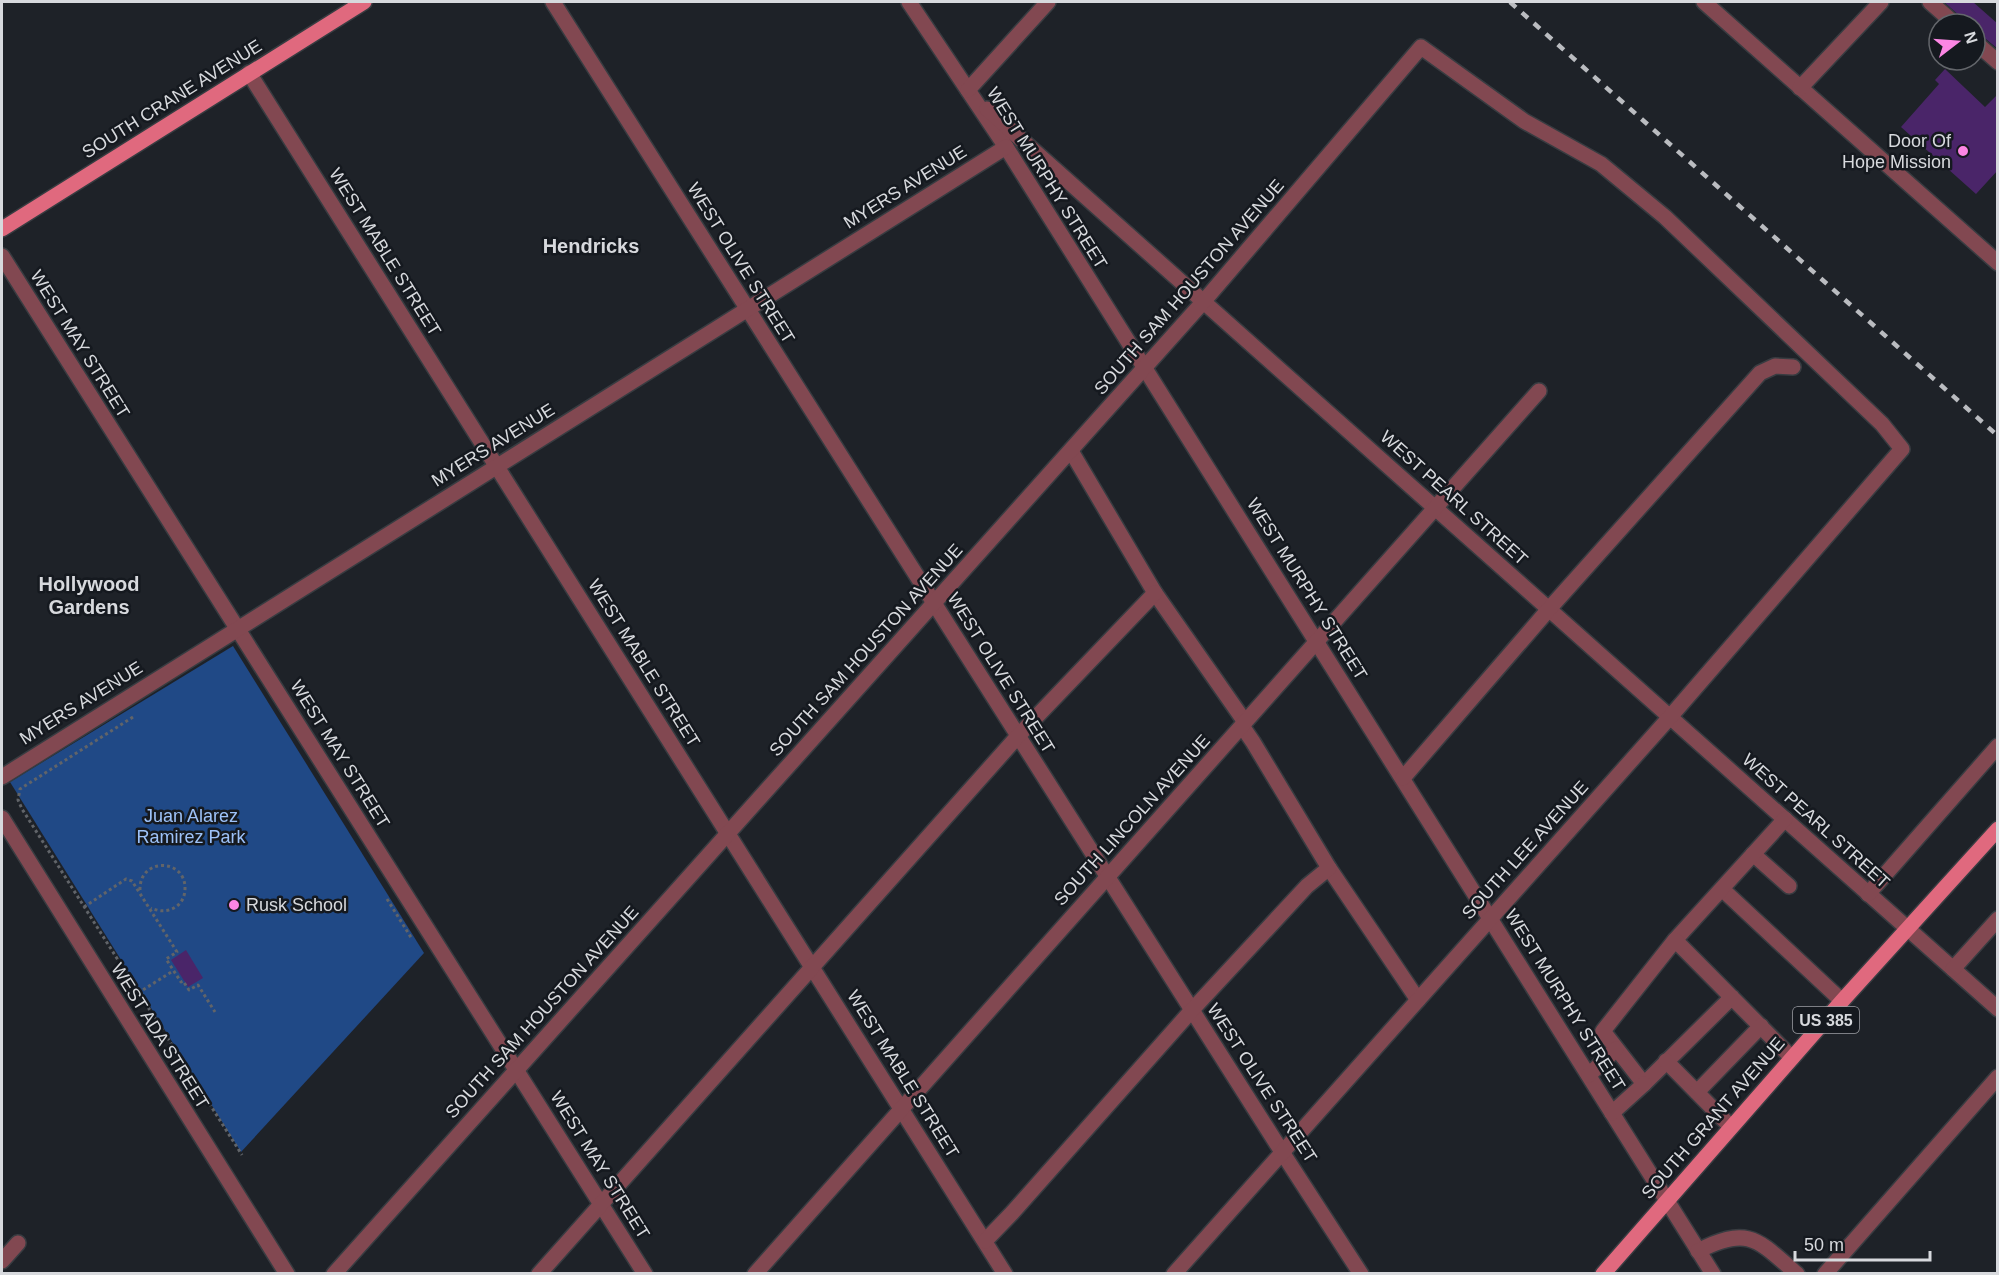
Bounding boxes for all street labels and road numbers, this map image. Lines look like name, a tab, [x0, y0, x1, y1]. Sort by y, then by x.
street label: SOUTH CRANE AVENUE	[79, 35, 265, 163]
street label: WEST MURPHY STREET	[983, 84, 1111, 272]
street label: MYERS AVENUE	[840, 141, 970, 233]
street label: WEST MABLE STREET	[325, 165, 445, 339]
street label: SOUTH SAM HOUSTON AVENUE	[1090, 175, 1288, 399]
street label: WEST OLIVE STREET	[683, 179, 799, 347]
street label: WEST MAY STREET	[26, 267, 134, 421]
street label: MYERS AVENUE	[428, 399, 558, 491]
street label: WEST PEARL STREET	[1376, 427, 1532, 569]
street label: WEST MURPHY STREET	[1243, 495, 1371, 683]
street label: SOUTH SAM HOUSTON AVENUE	[765, 540, 967, 760]
street label: WEST MABLE STREET	[584, 576, 704, 750]
street label: WEST OLIVE STREET	[943, 589, 1059, 757]
street label: MYERS AVENUE	[16, 657, 146, 749]
street label: WEST MAY STREET	[286, 677, 394, 831]
street label: SOUTH LINCOLN AVENUE	[1050, 731, 1214, 909]
street label: WEST PEARL STREET	[1738, 750, 1894, 892]
street label: SOUTH LEE AVENUE	[1458, 777, 1592, 923]
street label: SOUTH SAM HOUSTON AVENUE	[441, 902, 643, 1122]
street label: WEST MURPHY STREET	[1501, 906, 1629, 1094]
street label: WEST ADA STREET	[107, 960, 213, 1112]
street label: WEST MABLE STREET	[843, 987, 963, 1161]
street label: WEST OLIVE STREET	[1203, 1000, 1321, 1166]
road number: US 385	[1793, 1007, 1859, 1033]
street label: SOUTH GRANT AVENUE	[1637, 1033, 1789, 1203]
street label: WEST MAY STREET	[546, 1088, 654, 1242]

